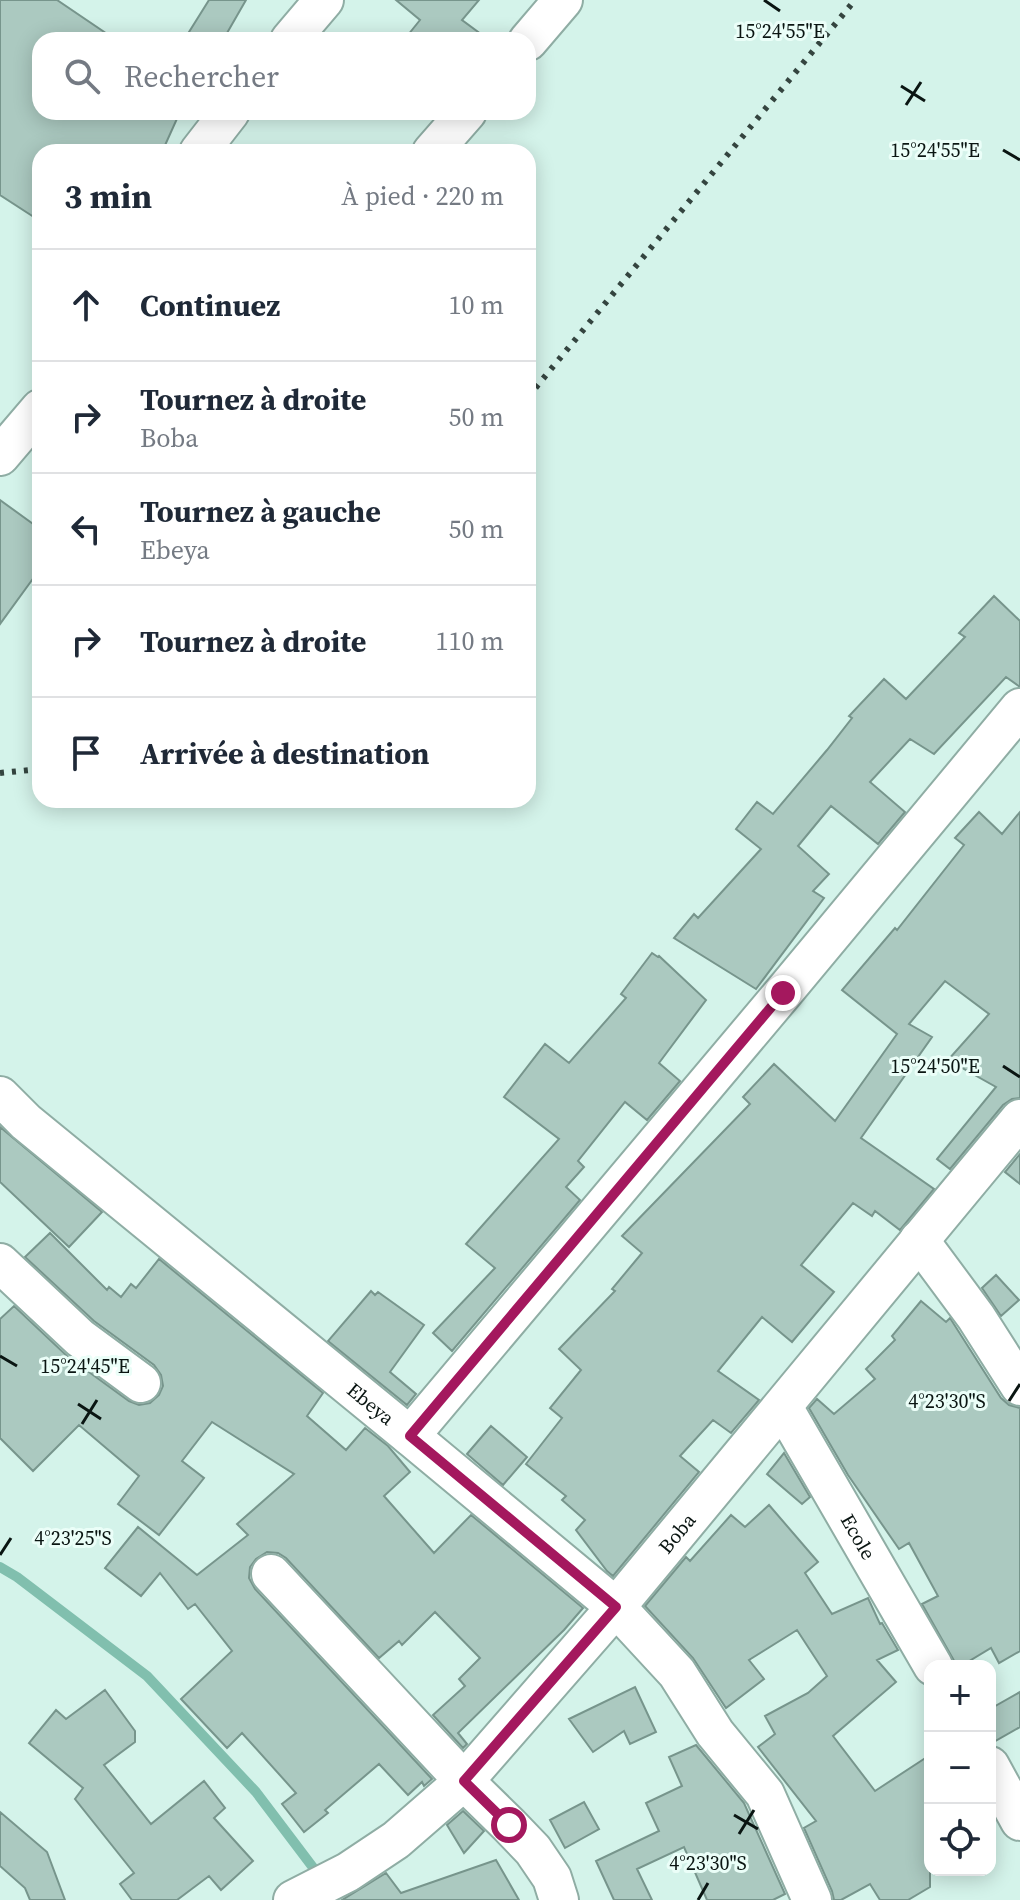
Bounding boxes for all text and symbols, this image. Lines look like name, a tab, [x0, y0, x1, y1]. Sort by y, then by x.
text: 15°24'55"E	[735, 17, 825, 45]
search box	[32, 32, 536, 120]
icon: search	[60, 54, 104, 98]
text: Rechercher	[124, 56, 279, 97]
text: 15°24'55"E	[890, 136, 980, 164]
text: 3 min	[64, 173, 152, 219]
text: À pied · 220 m	[341, 178, 504, 214]
icon: ahead	[64, 283, 108, 327]
text: Continuez	[140, 285, 280, 326]
text: 10 m	[449, 287, 504, 323]
text: Tournez à droite	[140, 379, 366, 420]
icon: right	[64, 395, 108, 439]
text: 50 m	[449, 399, 504, 435]
text: Boba	[140, 420, 199, 456]
text: Tournez à gauche	[140, 491, 381, 532]
icon: left	[64, 507, 108, 551]
text: 50 m	[449, 511, 504, 547]
text: Ebeya	[140, 532, 210, 568]
icon: right	[64, 619, 108, 663]
text: Tournez à droite	[140, 621, 366, 662]
text: 110 m	[436, 623, 504, 659]
icon: arrive	[64, 731, 108, 775]
text: Arrivée à destination	[140, 733, 430, 774]
route end	[765, 975, 801, 1011]
text: 15°24'50"E	[890, 1052, 980, 1080]
text: 15°24'45"E	[40, 1352, 130, 1380]
street label: Ebeya	[341, 1376, 401, 1432]
text: 4°23'30"S	[908, 1387, 986, 1415]
street label: Boba	[652, 1506, 703, 1560]
street label: Ecole	[834, 1509, 883, 1565]
text: 4°23'25"S	[34, 1524, 112, 1552]
map controls	[924, 1660, 996, 1876]
button: +	[924, 1660, 996, 1732]
button: −	[924, 1732, 996, 1804]
button: locate	[924, 1804, 996, 1876]
route start	[491, 1807, 527, 1843]
text: 4°23'30"S	[669, 1849, 747, 1877]

